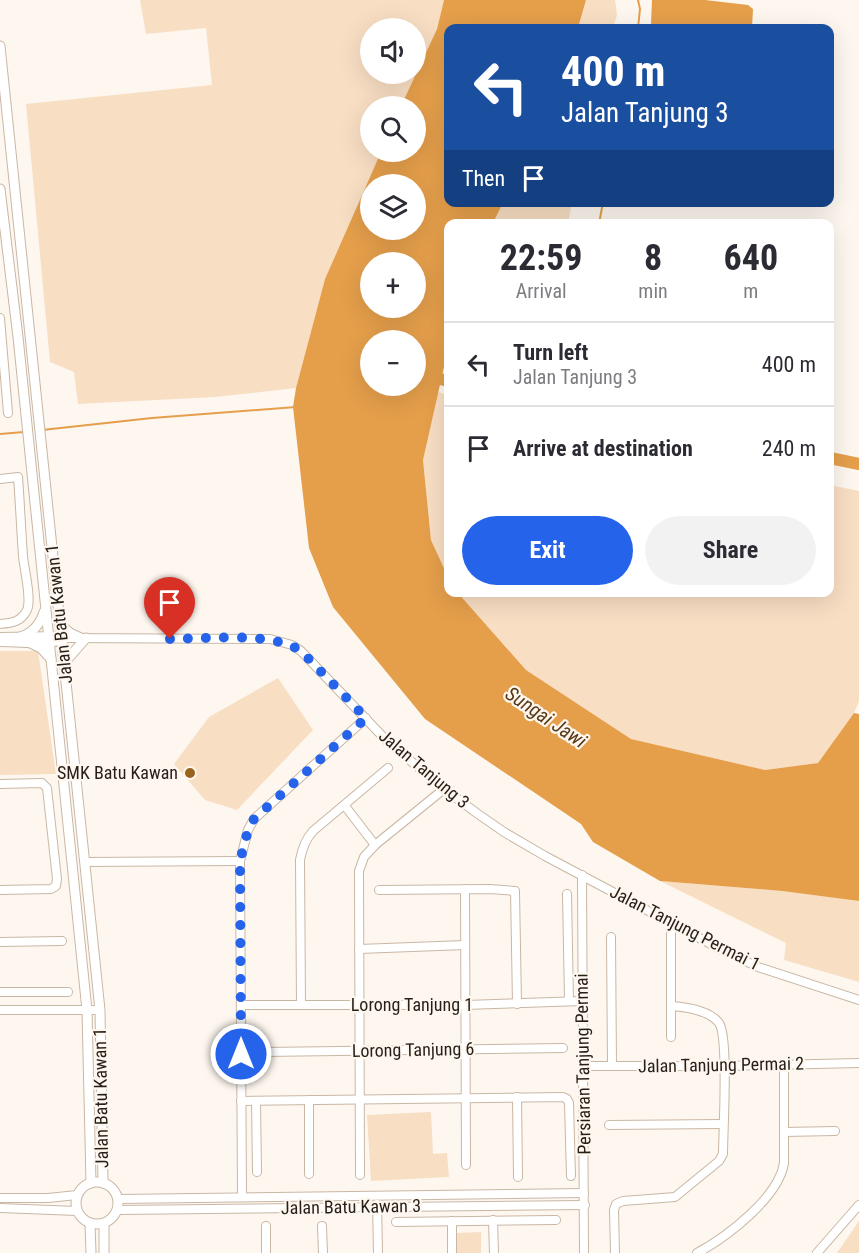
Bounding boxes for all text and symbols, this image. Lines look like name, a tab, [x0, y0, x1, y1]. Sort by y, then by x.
map controls	[360, 18, 426, 396]
button: sound	[360, 18, 426, 84]
text: 400 m	[561, 47, 666, 96]
icon: left	[462, 48, 540, 126]
button: search	[360, 96, 426, 162]
text: Jalan Tanjung 3	[561, 97, 728, 129]
icon: arrive	[517, 162, 550, 195]
text: Then	[462, 166, 505, 191]
button: layers	[360, 174, 426, 240]
text: 22:59	[500, 237, 582, 279]
text: 8	[644, 237, 662, 279]
text: 640	[724, 237, 778, 279]
button: +	[360, 252, 426, 318]
text: Arrival	[516, 279, 567, 303]
text: min	[638, 279, 668, 303]
text: m	[743, 279, 758, 303]
button: −	[360, 330, 426, 396]
text: Turn left	[513, 340, 588, 365]
icon: left	[462, 348, 495, 381]
text: 400 m	[762, 352, 816, 377]
text: Jalan Tanjung 3	[513, 365, 637, 389]
icon: arrive	[462, 432, 495, 465]
text: Arrive at destination	[513, 436, 693, 461]
text: 240 m	[762, 436, 816, 461]
button: Exit	[462, 516, 633, 585]
button: Share	[645, 516, 816, 585]
street label: Jalan Batu Kawan 1	[41, 543, 76, 685]
pin	[144, 577, 195, 639]
icon: arrive	[153, 586, 186, 619]
water label: Sungai Jawi	[501, 681, 591, 753]
street label: Jalan Tanjung 3	[375, 725, 474, 813]
place label: SMK Batu Kawan	[57, 762, 178, 783]
marker: SMK Batu Kawan	[183, 766, 197, 780]
street label: Jalan Tanjung Permai 1	[607, 881, 764, 975]
street label: Persiaran Tanjung Permai	[570, 973, 595, 1155]
street label: Lorong Tanjung 1	[351, 994, 473, 1015]
position arrow	[209, 1022, 273, 1086]
street label: Jalan Batu Kawan 1	[89, 1028, 112, 1168]
street label: Lorong Tanjung 6	[352, 1038, 474, 1061]
street label: Jalan Tanjung Permai 2	[638, 1053, 804, 1076]
street label: Jalan Batu Kawan 3	[281, 1195, 421, 1218]

